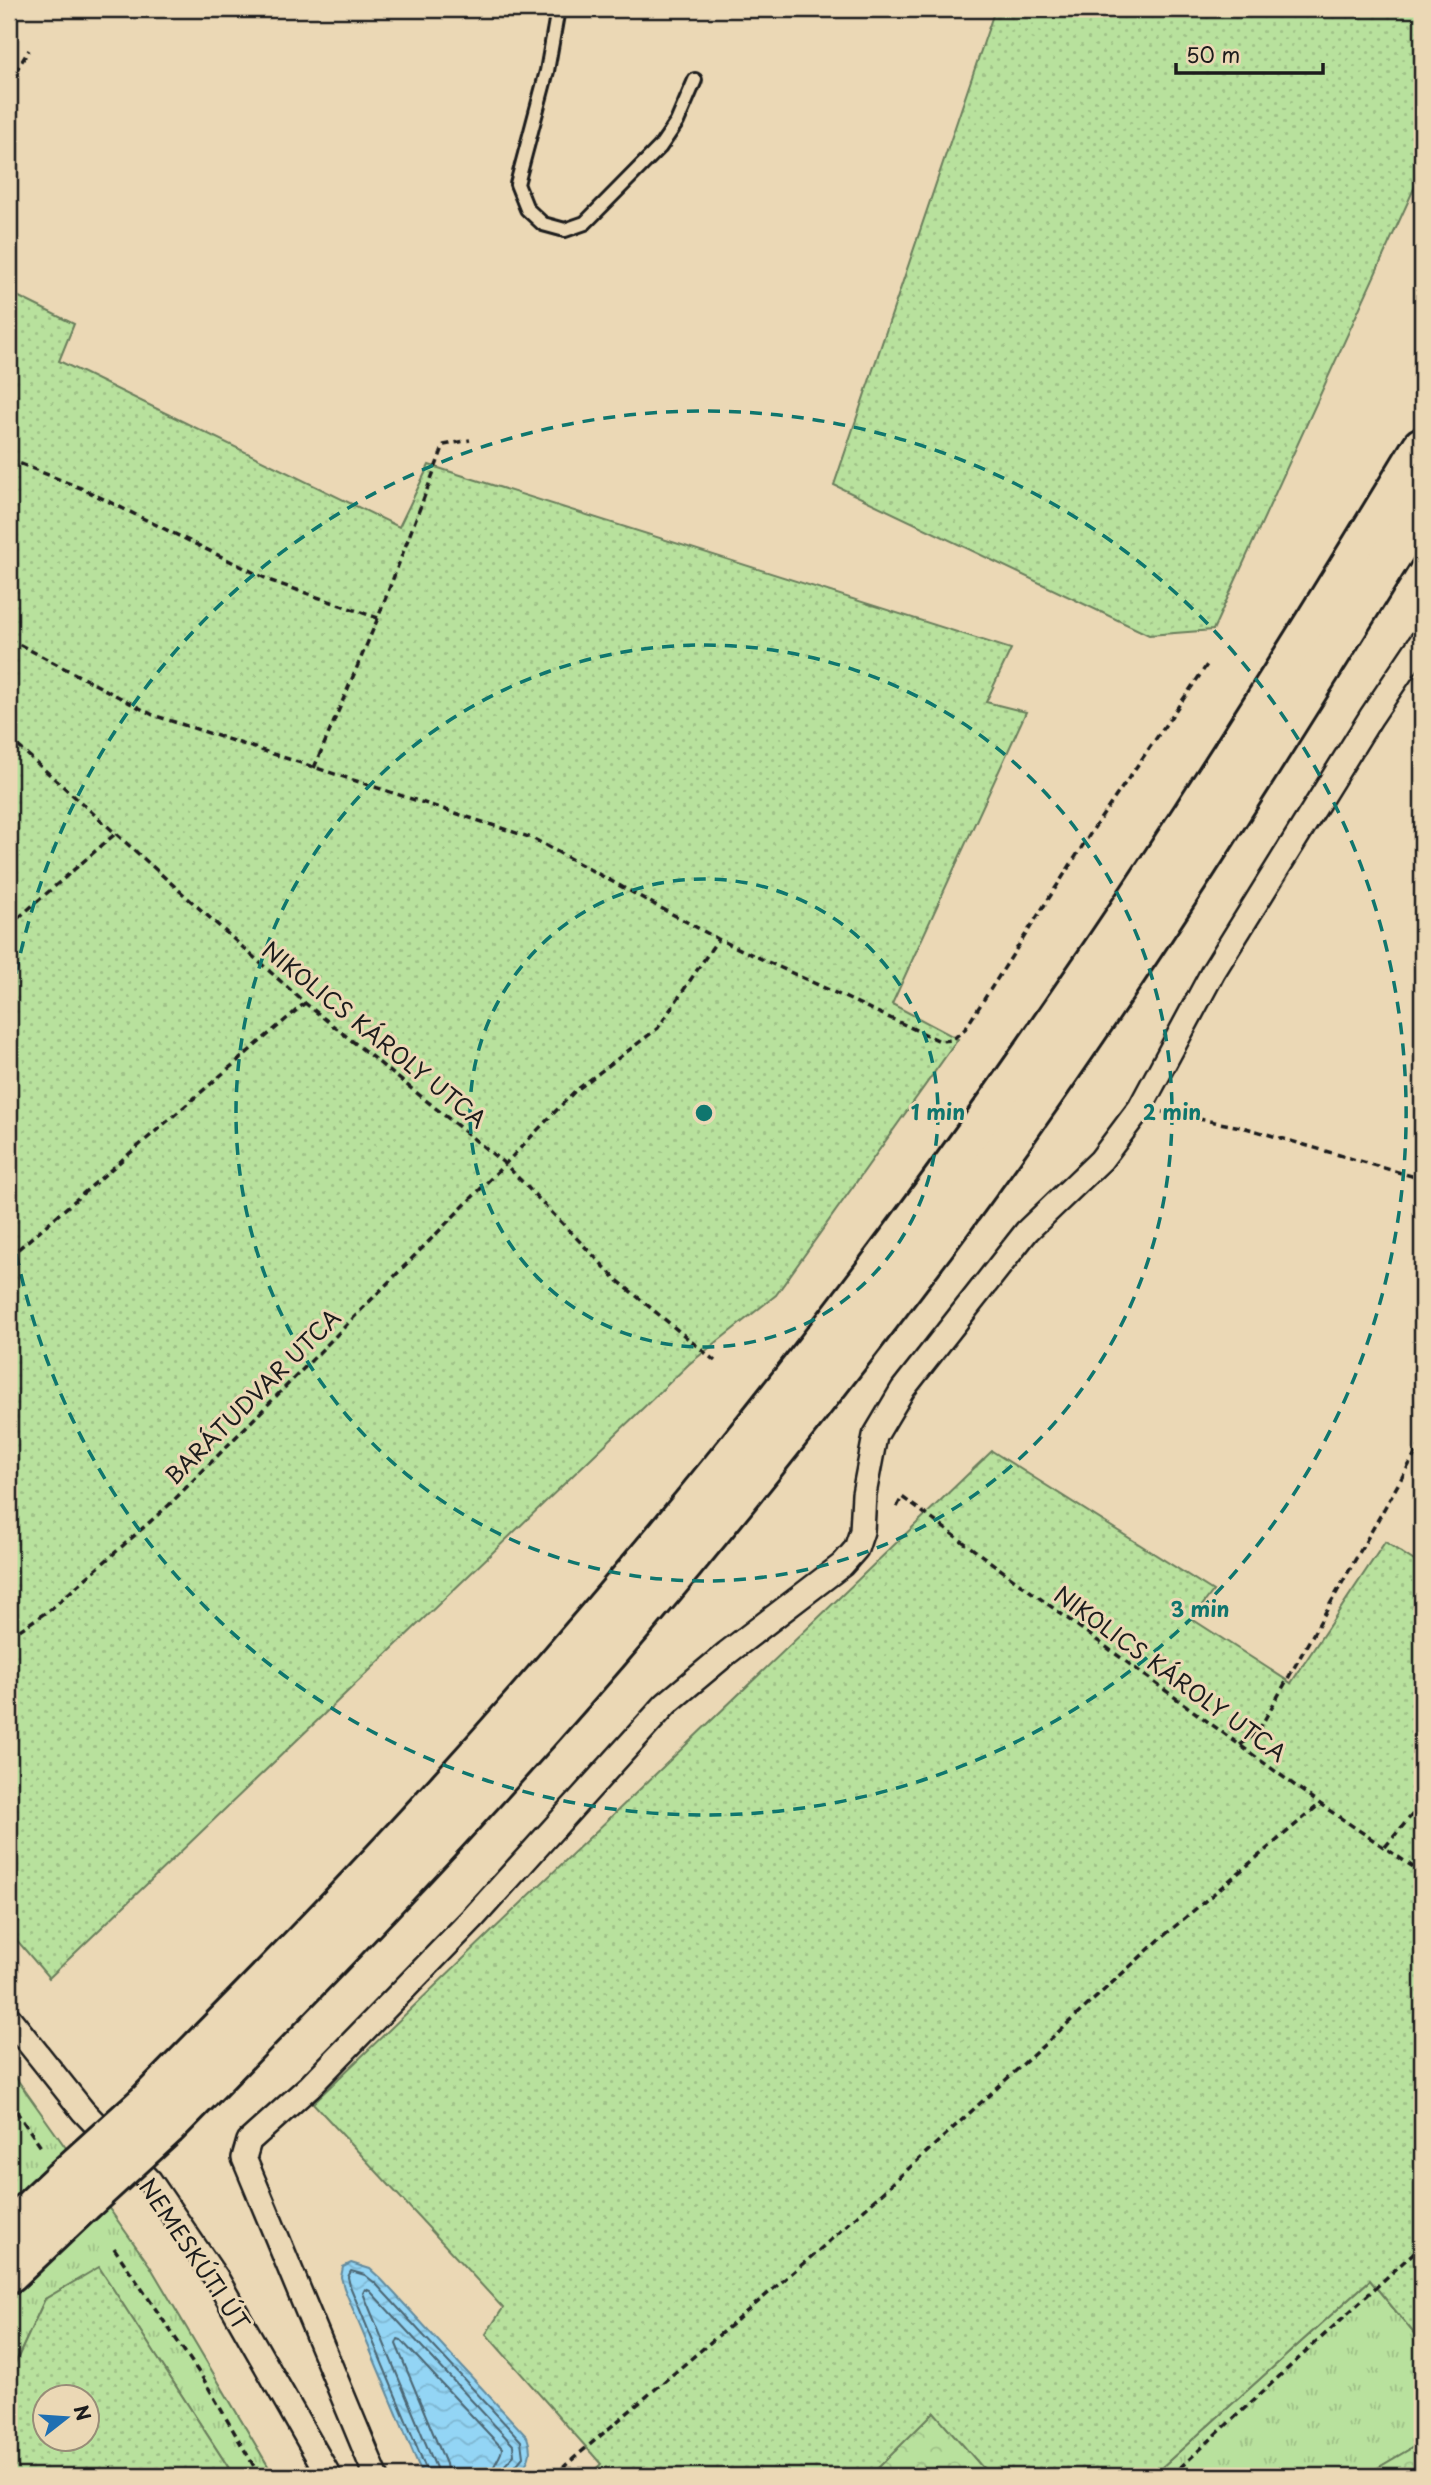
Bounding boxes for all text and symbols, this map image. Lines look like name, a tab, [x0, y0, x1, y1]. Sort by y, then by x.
scale bar	[1176, 32, 1322, 76]
text: 50 m	[1186, 38, 1240, 70]
street label: NIKOLICS KÁROLY UTCA	[255, 932, 495, 1136]
text: 1 min	[911, 1095, 965, 1127]
text: 2 min	[1143, 1095, 1201, 1127]
centre of rings	[692, 1101, 716, 1125]
street label: BARÁTUDVAR UTCA	[156, 1300, 348, 1492]
street label: NIKOLICS KÁROLY UTCA	[1047, 1577, 1295, 1769]
text: 3 min	[1170, 1592, 1230, 1624]
street label: NEMESKÚTI ÚT	[131, 2171, 259, 2338]
north arrow	[32, 2384, 102, 2454]
text: N	[68, 2401, 99, 2424]

